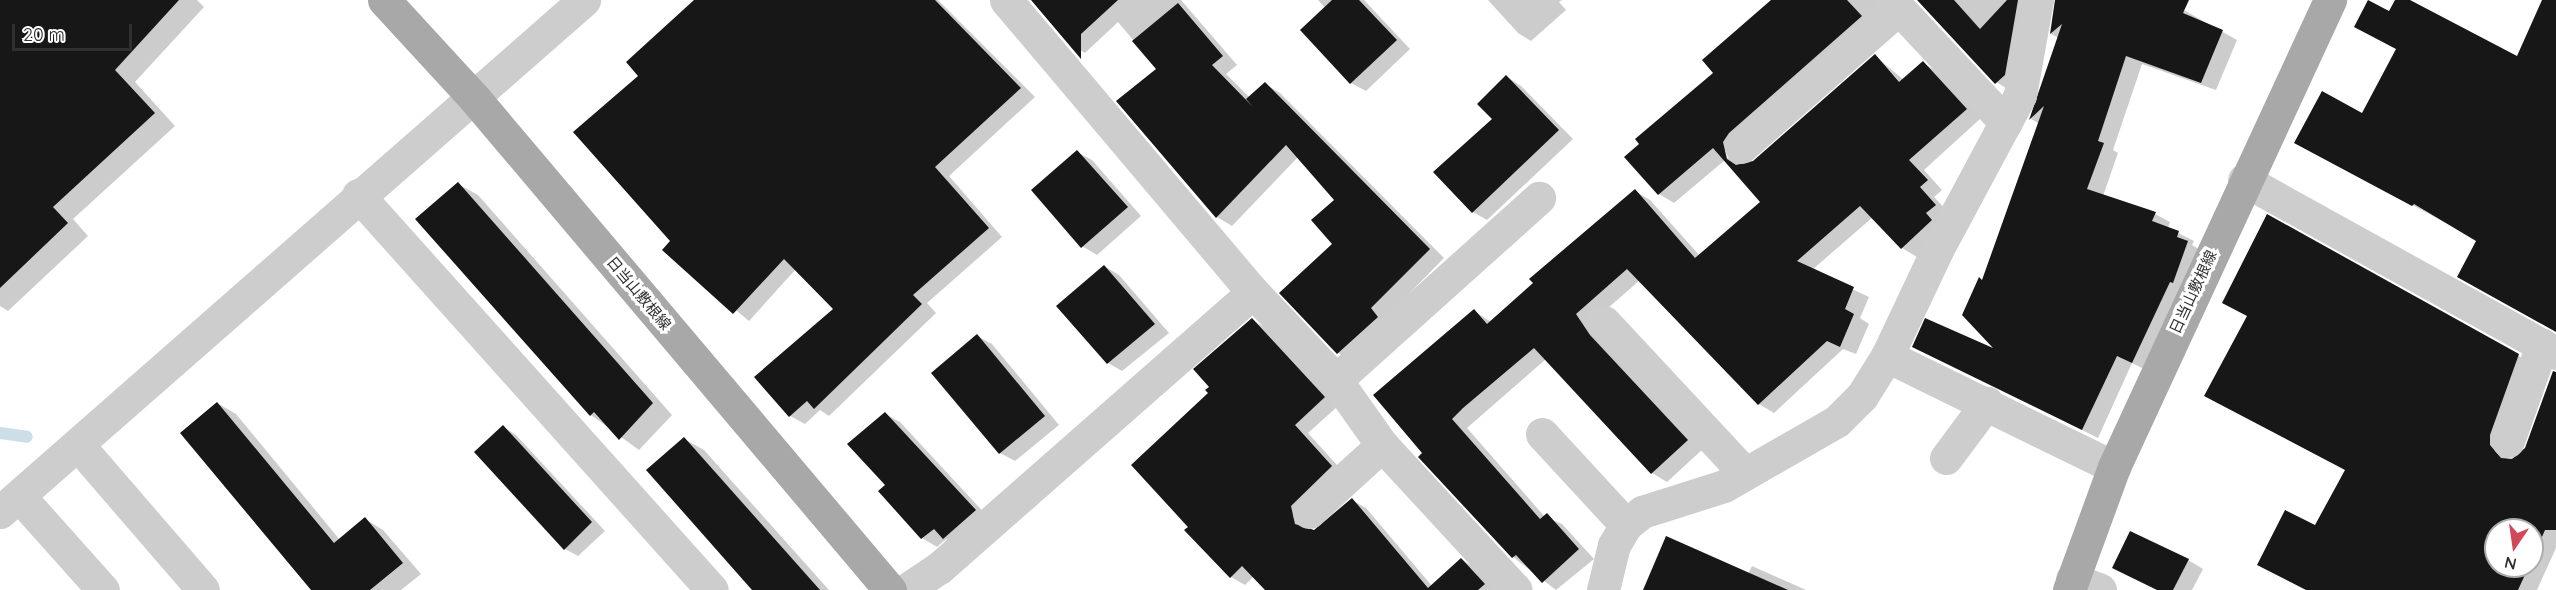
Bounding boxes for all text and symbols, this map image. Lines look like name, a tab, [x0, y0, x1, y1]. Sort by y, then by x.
scale bar	[15, 12, 135, 50]
text: 20 m	[23, 23, 65, 46]
street label: 日当山敷根線	[2166, 247, 2220, 337]
street label: 日当山敷根線	[603, 253, 675, 333]
north arrow	[2484, 518, 2544, 578]
text: N	[2502, 553, 2518, 575]

